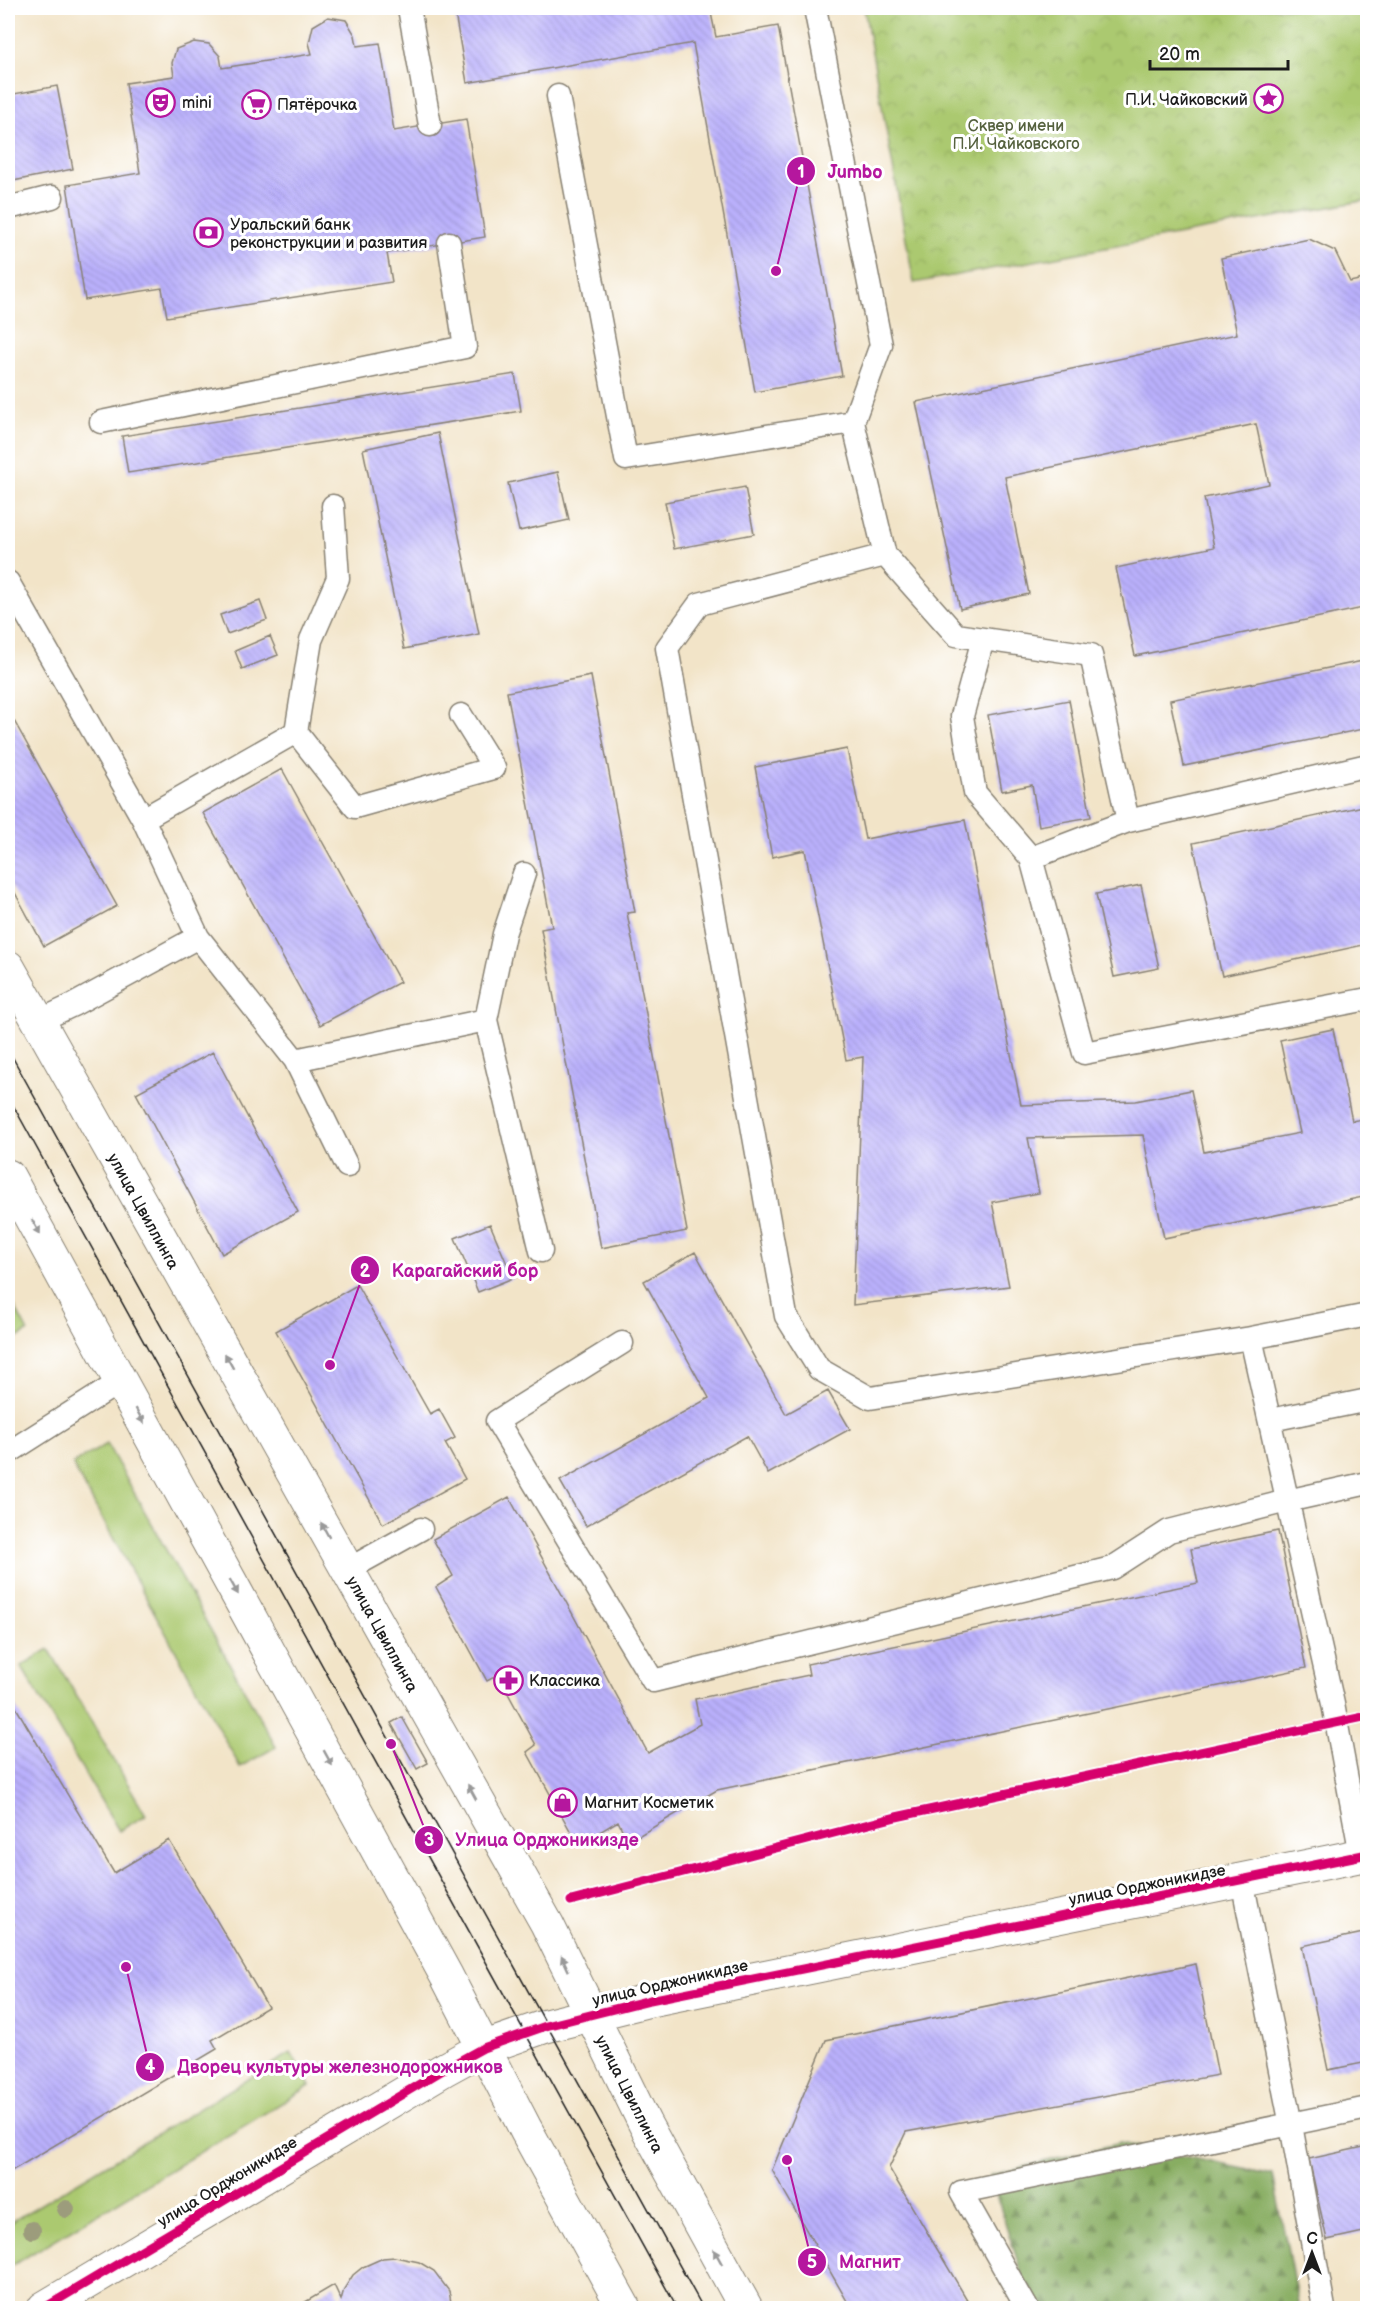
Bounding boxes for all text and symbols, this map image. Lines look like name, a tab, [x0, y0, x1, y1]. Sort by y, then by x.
scale bar	[1150, 33, 1288, 71]
text: 20 m	[1159, 44, 1200, 65]
place icon: П.И. Чайковский	[1253, 83, 1285, 115]
theatre icon: mini	[145, 86, 177, 118]
supermarket icon: Пятёрочка	[240, 88, 272, 120]
place label: П.И. Чайковский	[1125, 91, 1248, 110]
place label: mini	[182, 94, 212, 113]
place label: Пятёрочка	[277, 96, 358, 115]
park label: Сквер имени П.И. Чайковского	[952, 117, 1080, 154]
callout: Jumbo	[786, 153, 895, 189]
text: 1	[797, 162, 805, 183]
text: Jumbo	[828, 162, 882, 183]
place label: Уральский банк реконструкции и развития	[230, 216, 427, 253]
bank icon: Уральский банк реконструкции и развития	[193, 217, 225, 249]
street label: улица Цвиллинга	[103, 1150, 183, 1273]
one-way arrow	[31, 1219, 41, 1236]
callout: Карагайский бор	[350, 1252, 550, 1288]
text: 2	[360, 1261, 371, 1282]
text: Карагайский бор	[392, 1261, 539, 1282]
one-way arrow	[224, 1352, 234, 1369]
one-way arrow	[135, 1408, 145, 1425]
one-way arrow	[320, 1522, 330, 1539]
street label: улица Цвиллинга	[342, 1573, 422, 1696]
one-way arrow	[229, 1579, 239, 1596]
pharmacy icon: Классика	[492, 1664, 524, 1696]
place label: Классика	[529, 1672, 601, 1691]
one-way arrow	[323, 1750, 333, 1767]
one-way arrow	[467, 1783, 477, 1800]
shop icon: Магнит Косметик	[547, 1786, 579, 1818]
place label: Магнит Косметик	[584, 1794, 714, 1813]
callout: Улица Орджоникизде	[414, 1822, 651, 1858]
text: 3	[424, 1830, 434, 1851]
text: Улица Орджоникизде	[455, 1830, 639, 1851]
street label: улица Орджоникидзе	[1067, 1861, 1227, 1910]
one-way arrow	[561, 1954, 571, 1972]
street label: улица Орджоникидзе	[591, 1956, 750, 2011]
street label: улица Цвиллинга	[591, 2033, 667, 2157]
callout: Дворец культуры железнодорожников	[135, 2049, 515, 2085]
text: 4	[145, 2057, 156, 2078]
text: Дворец культуры железнодорожников	[177, 2057, 503, 2078]
street label: улица Орджоникидзе	[155, 2133, 301, 2231]
north arrow	[1282, 2223, 1342, 2283]
text: С	[1306, 2230, 1318, 2249]
callout: Магнит	[797, 2244, 913, 2280]
one-way arrow	[713, 2248, 723, 2265]
text: 5	[807, 2252, 817, 2273]
text: Магнит	[839, 2252, 901, 2273]

